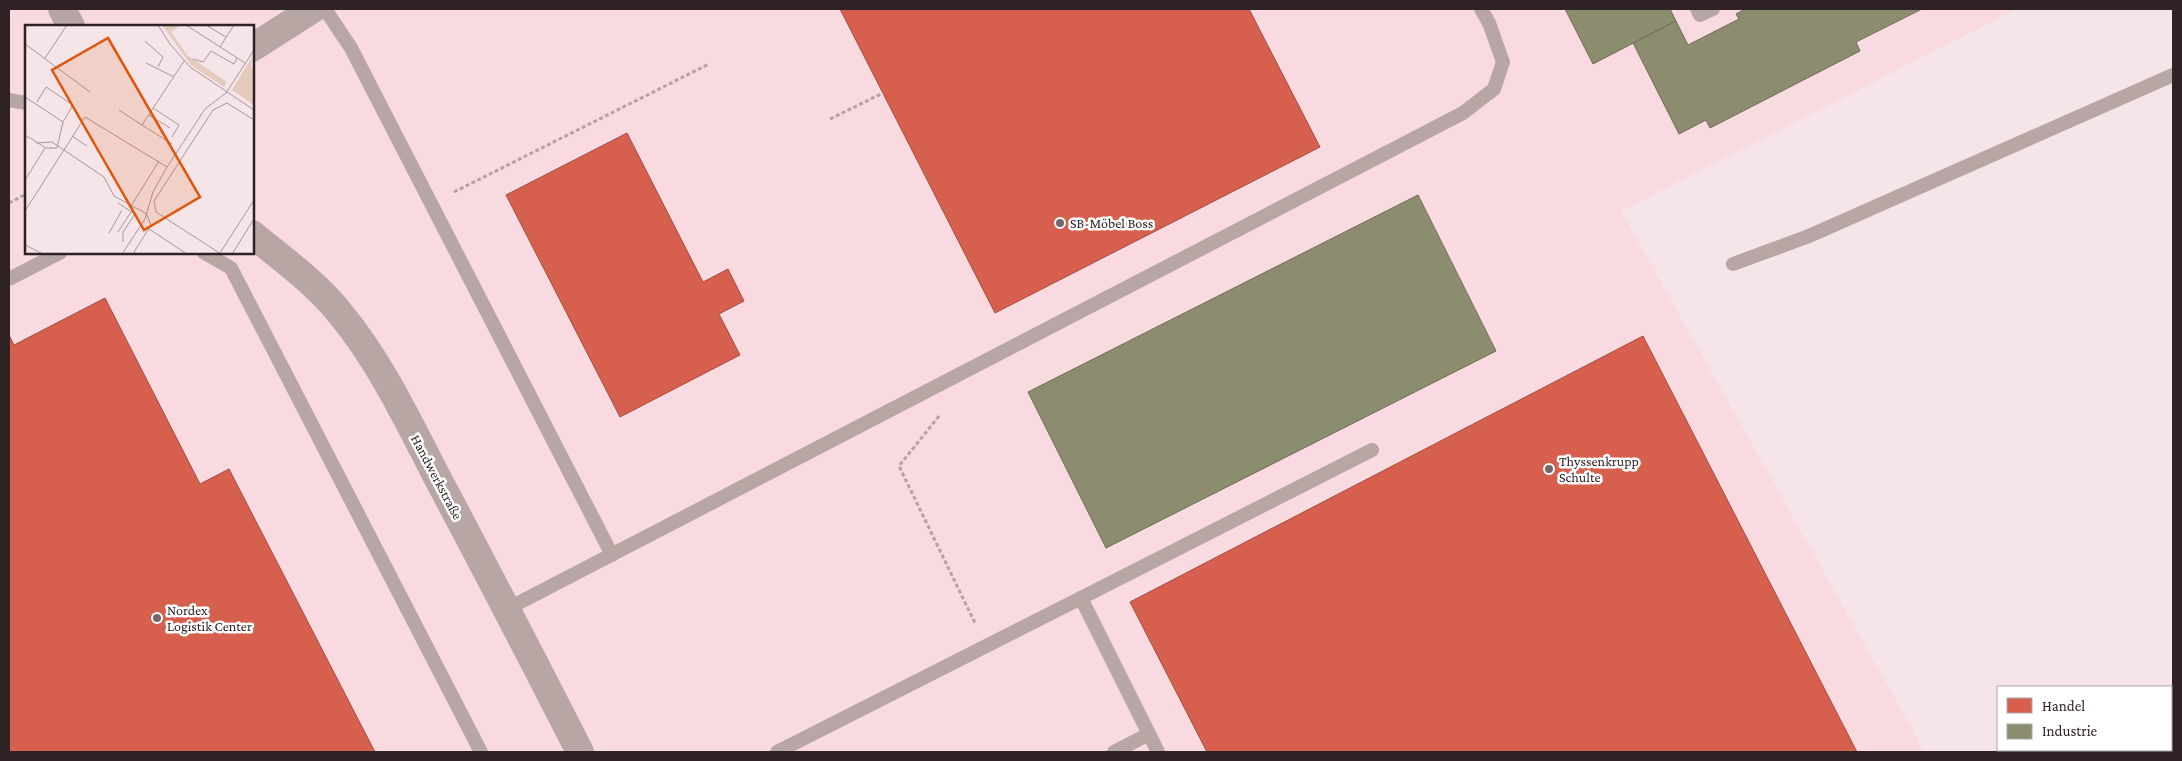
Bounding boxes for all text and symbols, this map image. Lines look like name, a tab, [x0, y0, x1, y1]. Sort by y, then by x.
inset map	[25, 25, 254, 254]
place label: SB-Möbel Boss	[1070, 215, 1153, 231]
marker: SB-Möbel Boss	[1054, 217, 1066, 229]
street label: Handwerkstraße	[408, 432, 466, 522]
place label: Thyssenkrupp Schulte	[1559, 453, 1639, 485]
marker: Thyssenkrupp Schulte	[1543, 463, 1555, 475]
place label: Nordex Logistik Center	[167, 602, 252, 634]
marker: Nordex Logistik Center	[151, 612, 163, 624]
legend	[1997, 686, 2172, 751]
text: Handel	[2042, 698, 2085, 714]
text: Industrie	[2042, 723, 2098, 739]

